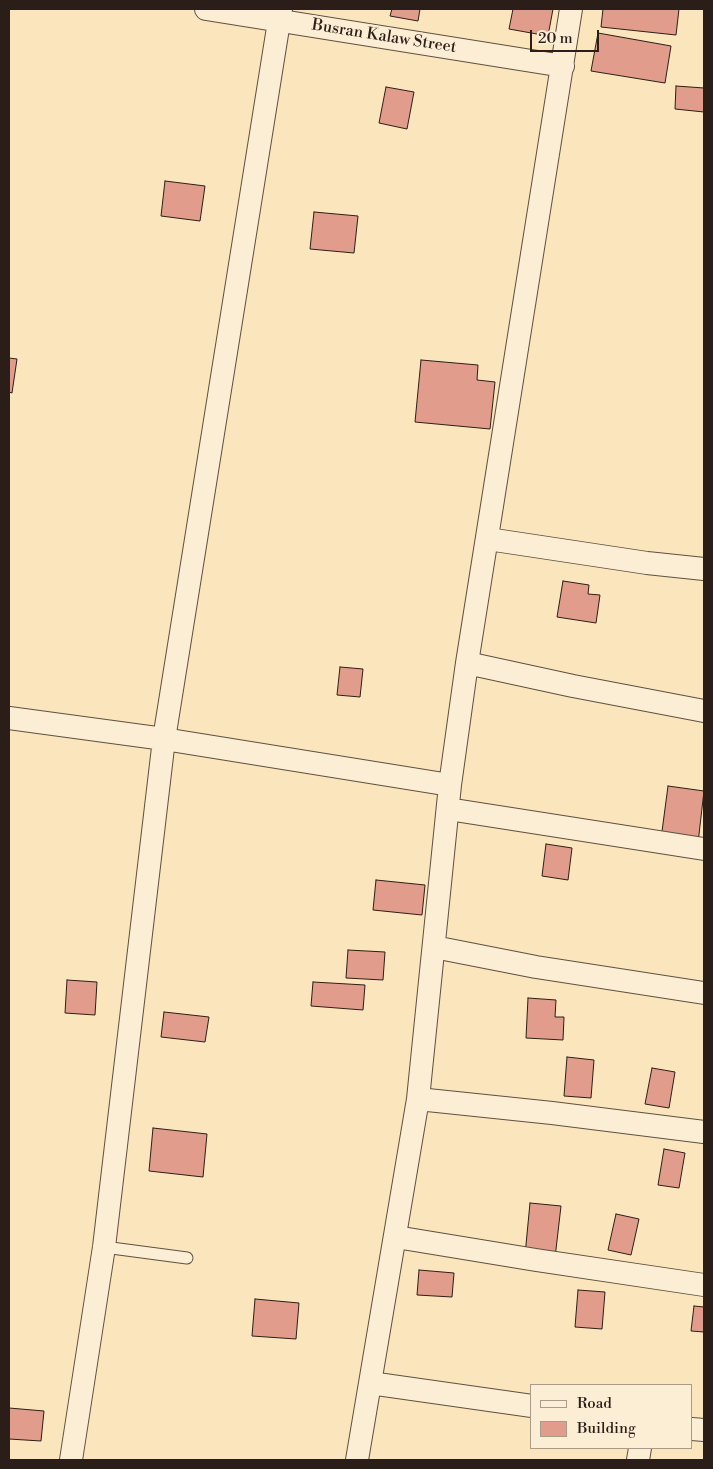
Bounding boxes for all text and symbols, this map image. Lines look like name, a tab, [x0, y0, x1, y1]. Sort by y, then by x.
street label: Busran Kalaw Street	[310, 16, 458, 58]
scale bar	[533, 20, 602, 52]
text: 20 m	[538, 29, 573, 48]
legend	[530, 1384, 693, 1449]
text: Road	[577, 1394, 612, 1413]
text: Building	[577, 1419, 636, 1438]

